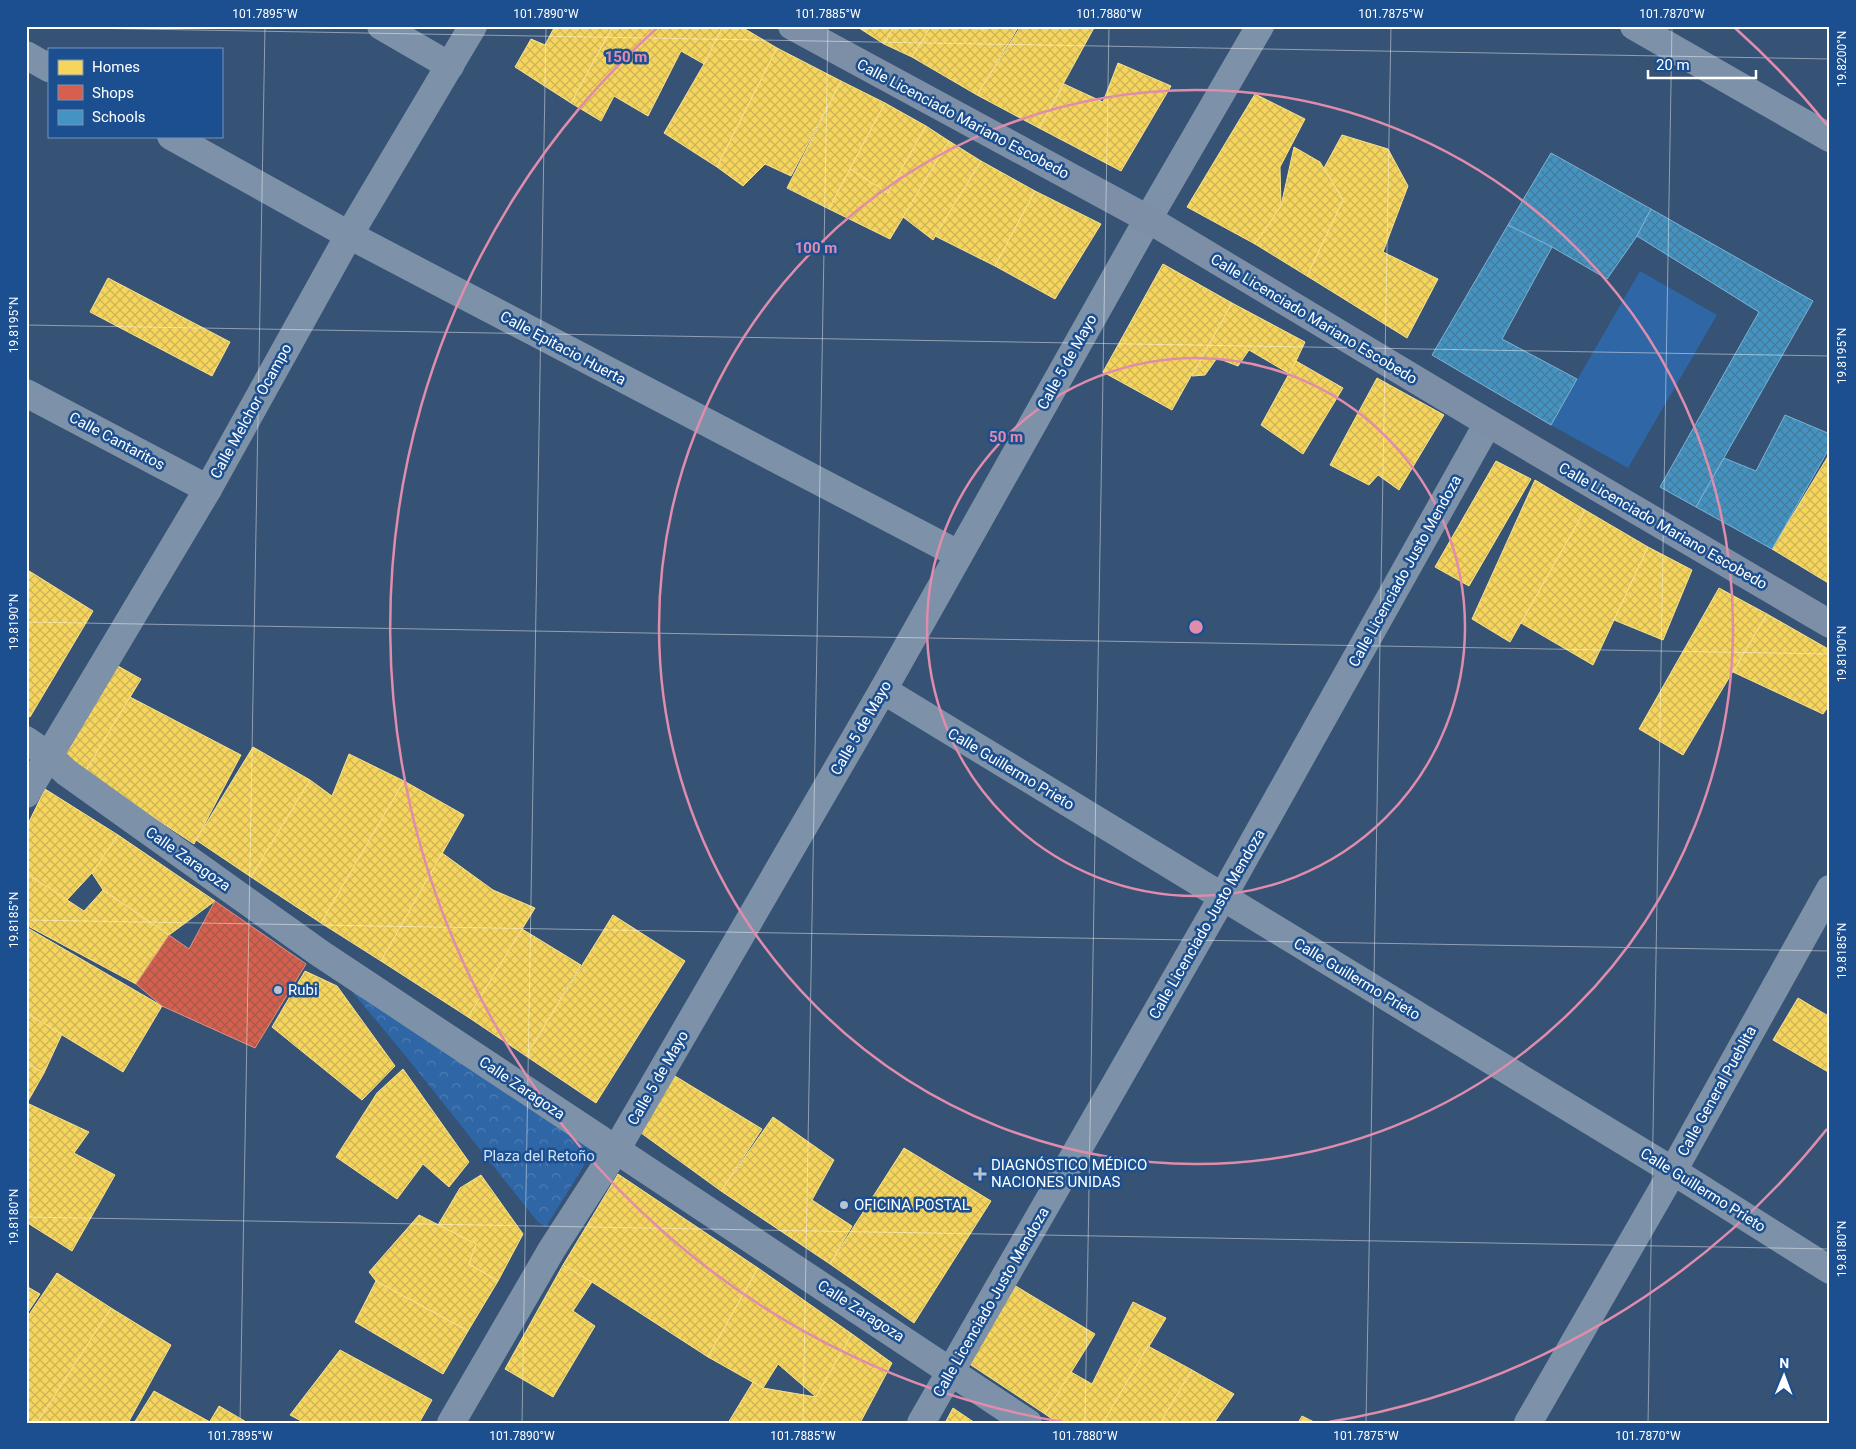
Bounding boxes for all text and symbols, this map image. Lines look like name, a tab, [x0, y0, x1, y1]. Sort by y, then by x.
text: 101.7895°W	[232, 7, 298, 21]
text: 101.7890°W	[513, 7, 579, 21]
text: 101.7885°W	[795, 7, 861, 21]
text: 101.7880°W	[1076, 7, 1142, 21]
text: 101.7875°W	[1358, 7, 1424, 21]
text: 101.7870°W	[1639, 7, 1705, 21]
text: 19.8200°N	[1835, 31, 1849, 87]
legend	[48, 48, 222, 138]
text: 150 m	[605, 48, 647, 66]
scale bar	[1648, 48, 1756, 80]
street label: Calle Licenciado Mariano Escobedo	[854, 55, 1072, 183]
text: 20 m	[1656, 56, 1690, 74]
text: Homes	[92, 58, 140, 76]
text: Shops	[92, 84, 134, 102]
text: Schools	[92, 108, 146, 126]
text: 100 m	[795, 239, 837, 257]
street label: Calle Licenciado Mariano Escobedo	[1207, 250, 1421, 388]
text: 19.8195°N	[7, 297, 21, 353]
street label: Calle Epitacio Huerta	[497, 307, 629, 389]
street label: Calle 5 de Mayo	[1033, 311, 1101, 413]
text: 19.8195°N	[1835, 328, 1849, 384]
street label: Calle Melchor Ocampo	[206, 340, 296, 482]
street label: Calle Cantaritos	[66, 408, 168, 474]
text: 50 m	[989, 428, 1023, 446]
street label: Calle Licenciado Mariano Escobedo	[1555, 459, 1771, 593]
street label: Calle Licenciado Justo Mendoza	[1345, 472, 1465, 670]
text: 19.8190°N	[7, 594, 21, 650]
centre of rings	[1187, 618, 1205, 636]
text: 19.8190°N	[1835, 626, 1849, 682]
street label: Calle 5 de Mayo	[827, 678, 895, 778]
street label: Calle Guillermo Prieto	[945, 724, 1077, 814]
street label: Calle Zaragoza	[142, 823, 234, 895]
street label: Calle Licenciado Justo Mendoza	[1145, 826, 1269, 1022]
text: 19.8185°N	[7, 892, 21, 948]
text: 19.8185°N	[1835, 923, 1849, 979]
street label: Calle Guillermo Prieto	[1291, 934, 1423, 1024]
place label: Rubi	[288, 981, 318, 999]
marker: Rubi	[272, 984, 284, 996]
street label: Calle General Pueblita	[1674, 1023, 1760, 1159]
street label: Calle 5 de Mayo	[624, 1028, 692, 1128]
street label: Calle Zaragoza	[476, 1053, 568, 1123]
street label: Calle Guillermo Prieto	[1637, 1144, 1769, 1236]
park label: Plaza del Retoño	[483, 1147, 595, 1165]
place label: DIAGNÓSTICO MÉDICO NACIONES UNIDAS	[991, 1156, 1147, 1191]
marker: DIAGNÓSTICO MÉDICO NACIONES UNIDAS	[973, 1167, 987, 1181]
text: 19.8180°N	[7, 1189, 21, 1245]
place label: OFICINA POSTAL	[854, 1196, 970, 1214]
marker: OFICINA POSTAL	[838, 1199, 850, 1211]
street label: Calle Licenciado Justo Mendoza	[929, 1204, 1053, 1400]
text: 19.8180°N	[1835, 1221, 1849, 1277]
street label: Calle Zaragoza	[814, 1276, 908, 1346]
north arrow	[1758, 1352, 1808, 1402]
text: N	[1779, 1355, 1789, 1371]
text: 101.7895°W	[207, 1429, 273, 1443]
text: 101.7890°W	[489, 1429, 555, 1443]
text: 101.7885°W	[770, 1429, 836, 1443]
text: 101.7880°W	[1052, 1429, 1118, 1443]
text: 101.7875°W	[1333, 1429, 1399, 1443]
text: 101.7870°W	[1615, 1429, 1681, 1443]

